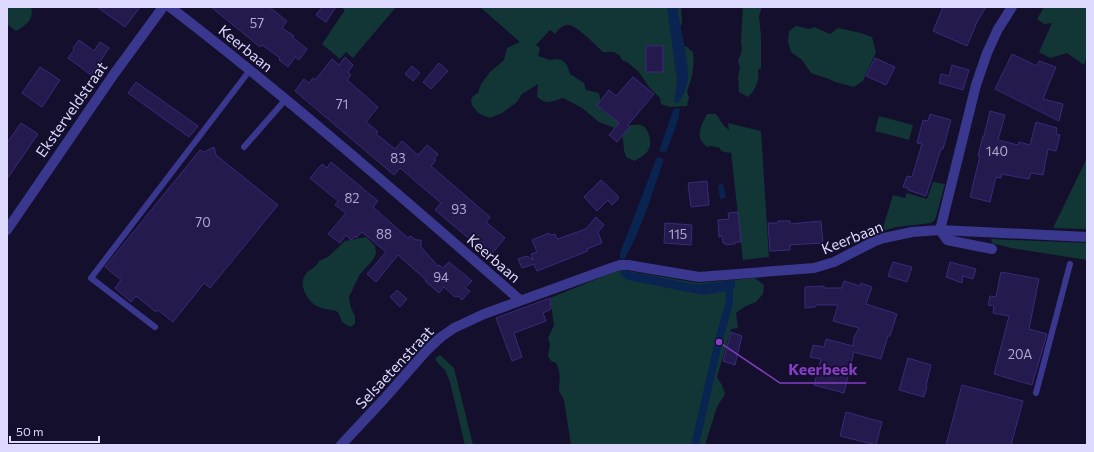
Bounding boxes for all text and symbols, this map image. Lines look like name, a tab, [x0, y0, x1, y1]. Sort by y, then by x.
house number: 57	[250, 15, 264, 31]
street label: Keerbaan	[215, 21, 277, 75]
street label: Eksterveldstraat	[31, 58, 111, 160]
house number: 71	[336, 96, 348, 112]
house number: 140	[986, 143, 1008, 159]
house number: 83	[390, 150, 406, 166]
house number: 82	[344, 190, 360, 206]
house number: 93	[451, 201, 467, 217]
house number: 70	[195, 214, 211, 230]
street label: Keerbaan	[819, 217, 885, 257]
house number: 88	[376, 226, 392, 242]
house number: 115	[669, 226, 687, 242]
street label: Keerbaan	[464, 230, 524, 286]
house number: 94	[433, 269, 449, 285]
street label: Selsaetenstraat	[351, 322, 437, 412]
house number: 20A	[1008, 346, 1032, 362]
callout: Keerbeek	[780, 355, 866, 383]
text: Keerbeek	[788, 359, 859, 378]
scale bar	[10, 418, 99, 444]
text: 50 m	[16, 424, 44, 438]

